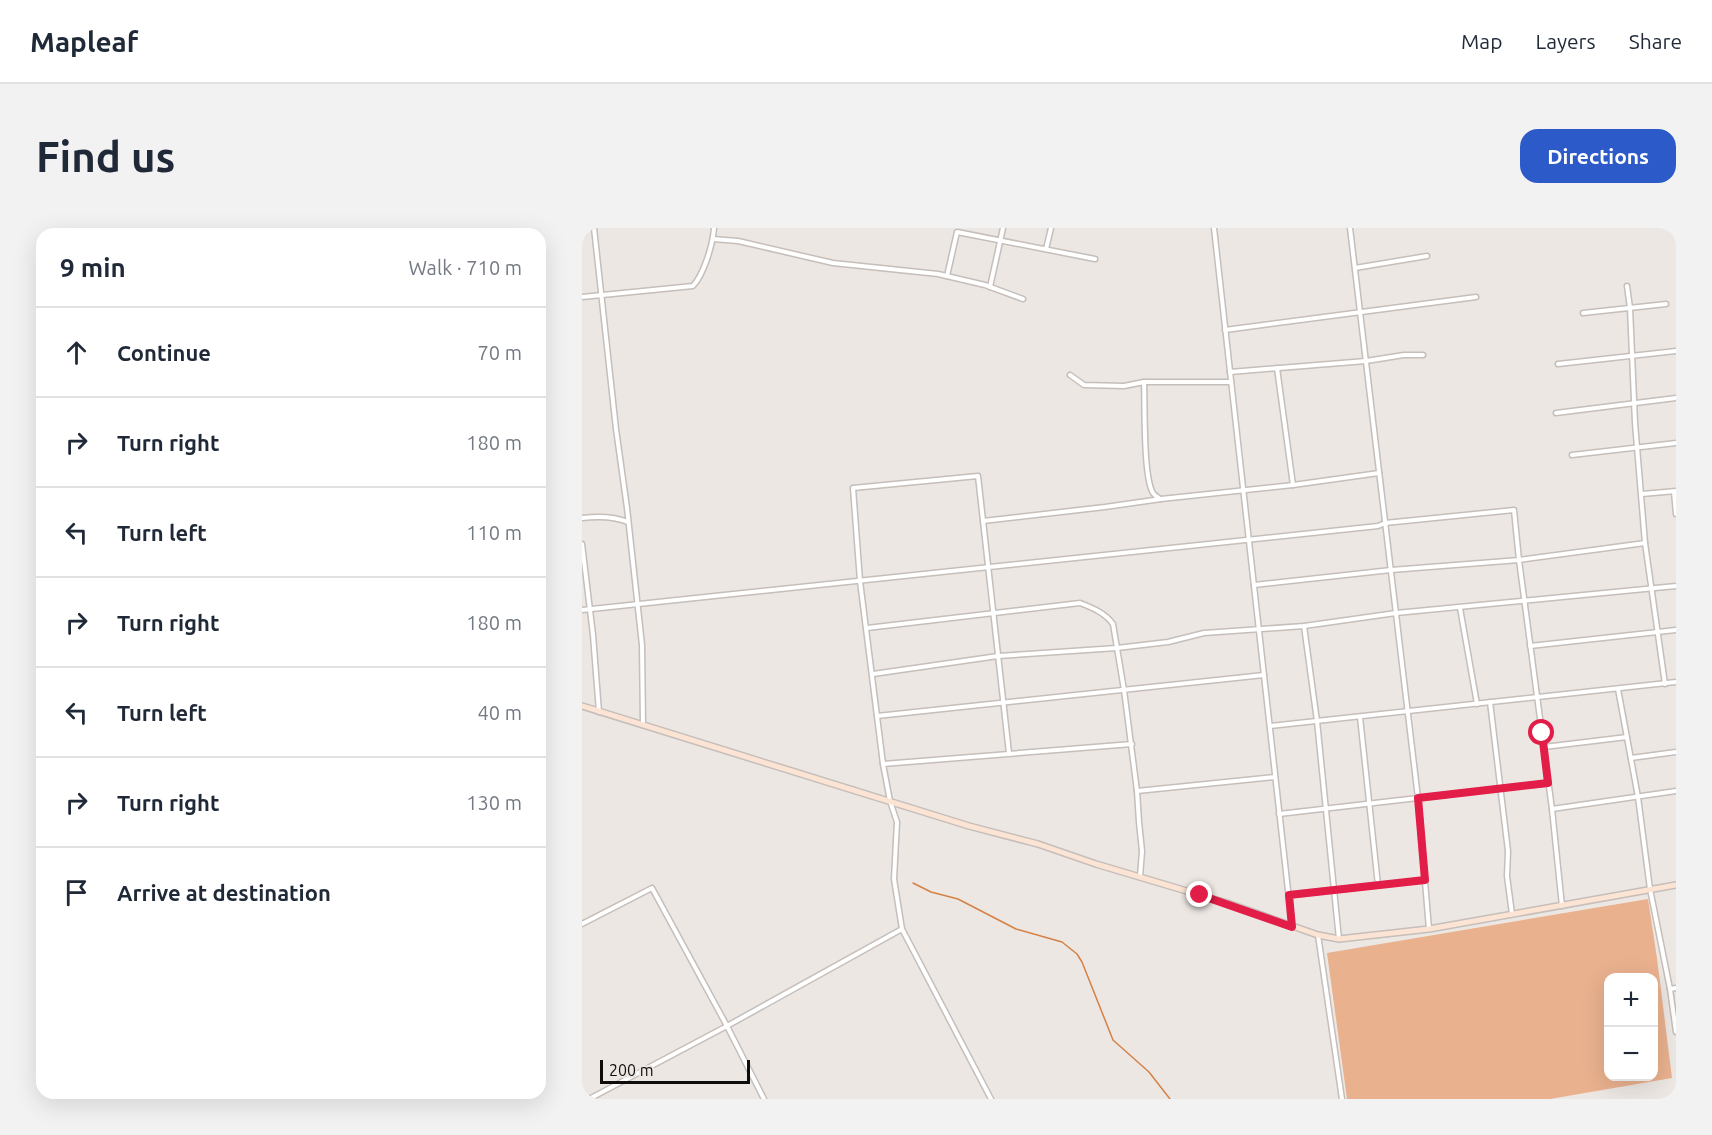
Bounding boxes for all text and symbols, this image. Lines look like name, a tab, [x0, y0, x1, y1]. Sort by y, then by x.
text: Mapleaf	[30, 26, 138, 57]
text: Map	[1461, 29, 1502, 53]
text: Layers	[1535, 29, 1596, 53]
text: Share	[1629, 29, 1682, 53]
button: Directions	[1520, 129, 1676, 183]
text: Find us	[36, 133, 175, 180]
text: 9 min	[60, 253, 126, 282]
text: Walk · 710 m	[409, 256, 522, 279]
icon: ahead	[60, 336, 93, 369]
text: Continue	[117, 340, 211, 365]
text: 70 m	[478, 341, 522, 364]
icon: right	[60, 426, 93, 459]
text: Turn right	[117, 430, 219, 455]
text: 180 m	[466, 431, 522, 454]
icon: left	[60, 516, 93, 549]
text: Turn left	[117, 520, 207, 545]
text: 110 m	[466, 521, 522, 544]
icon: right	[60, 606, 93, 639]
text: Turn right	[117, 610, 219, 635]
text: 180 m	[466, 611, 522, 634]
icon: left	[60, 696, 93, 729]
text: Turn left	[117, 700, 207, 725]
text: 40 m	[478, 701, 522, 724]
route start	[1528, 719, 1554, 745]
icon: right	[60, 786, 93, 819]
text: Turn right	[117, 790, 219, 815]
text: 130 m	[466, 791, 522, 814]
icon: arrive	[60, 876, 93, 909]
text: Arrive at destination	[117, 880, 331, 905]
route end	[1186, 881, 1212, 907]
map controls	[1604, 973, 1658, 1081]
button: +	[1604, 973, 1658, 1027]
button: −	[1604, 1027, 1658, 1081]
scale bar	[600, 1057, 750, 1084]
text: 200 m	[609, 1061, 654, 1079]

